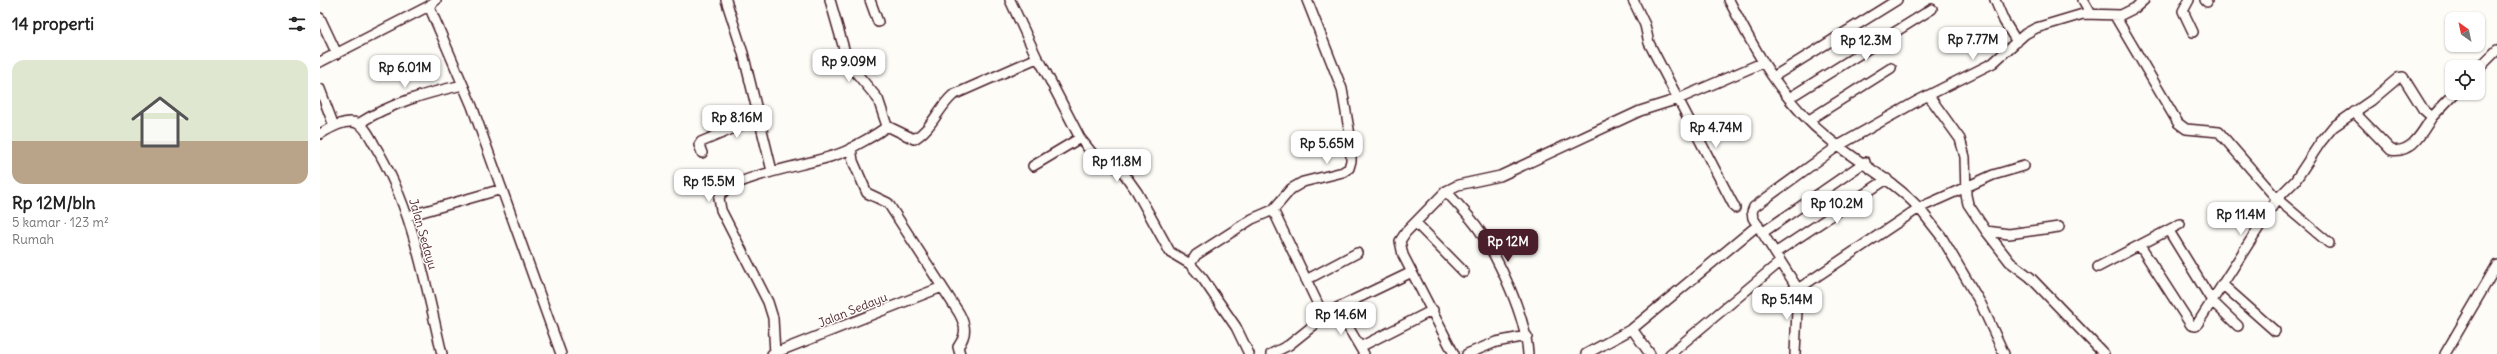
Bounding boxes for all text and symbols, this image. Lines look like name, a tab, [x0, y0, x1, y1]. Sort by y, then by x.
north arrow	[2445, 12, 2485, 52]
map controls	[2445, 12, 2485, 100]
text: 14 properti	[12, 13, 94, 35]
icon: filters	[286, 13, 308, 35]
pin: Rp 7.77M	[1932, 27, 2014, 61]
pin: Rp 12.3M	[1825, 28, 1907, 62]
text: Rp 7.77M	[1947, 31, 1999, 48]
text: Rp 12.3M	[1840, 32, 1892, 49]
pin: Rp 9.09M	[808, 49, 890, 83]
text: Rp 9.09M	[821, 53, 877, 70]
pin: Rp 6.01M	[364, 55, 446, 89]
text: Rp 6.01M	[378, 59, 432, 76]
button: locate	[2445, 60, 2485, 100]
icon: home	[124, 86, 196, 158]
pin: Rp 8.16M	[696, 105, 778, 139]
text: Rp 8.16M	[711, 109, 763, 126]
pin: Rp 4.74M	[1675, 115, 1757, 149]
text: Rp 4.74M	[1689, 119, 1743, 136]
pin: Rp 5.65M	[1286, 131, 1368, 165]
text: Rp 5.65M	[1300, 135, 1354, 152]
pin: Rp 11.8M	[1076, 149, 1158, 183]
text: Rp 11.8M	[1092, 153, 1142, 170]
pin: Rp 15.5M	[668, 169, 750, 203]
text: Rp 15.5M	[683, 173, 735, 190]
pin: Rp 10.2M	[1796, 191, 1878, 225]
text: Rp 12M/bln	[12, 192, 96, 214]
text: Rp 10.2M	[1811, 195, 1863, 212]
street label: Jalan Sedayu	[406, 197, 441, 271]
pin: Rp 11.4M	[2200, 202, 2282, 236]
text: Rp 11.4M	[2216, 206, 2266, 223]
text: 5 kamar · 123 m²	[12, 214, 109, 231]
pin: Rp 12M	[1475, 229, 1541, 263]
text: Rumah	[12, 231, 54, 248]
text: Rp 12M	[1487, 233, 1529, 250]
pin: Rp 5.14M	[1746, 287, 1828, 321]
street label: Jalan Sedayu	[816, 289, 890, 330]
text: Rp 5.14M	[1761, 291, 1813, 308]
pin: Rp 14.6M	[1300, 302, 1382, 336]
text: Rp 14.6M	[1315, 306, 1367, 323]

